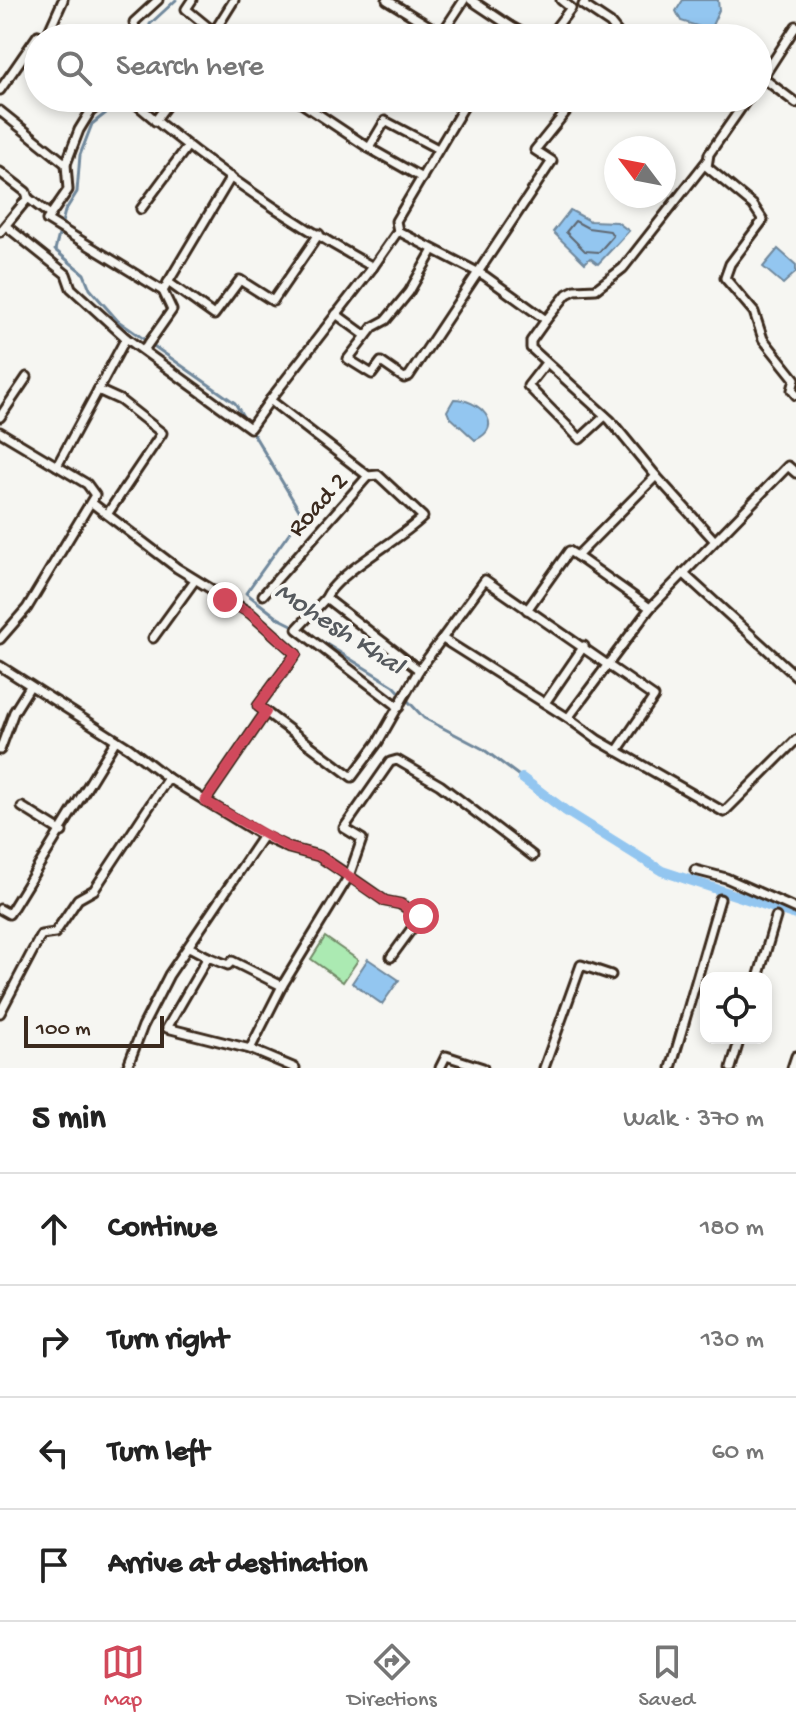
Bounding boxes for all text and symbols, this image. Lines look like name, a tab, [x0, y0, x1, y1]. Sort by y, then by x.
search box	[24, 24, 772, 112]
icon: search	[52, 46, 96, 90]
text: Search here	[116, 51, 264, 86]
north arrow	[604, 136, 676, 208]
street label: Road 2	[282, 467, 356, 545]
water label: Mohesh Khal	[268, 576, 411, 685]
route end	[207, 582, 243, 618]
route start	[403, 898, 439, 934]
map controls	[700, 972, 772, 1044]
button: locate	[700, 972, 772, 1044]
scale bar	[24, 1012, 164, 1048]
text: 100 m	[36, 1017, 91, 1043]
text: 5 min	[32, 1100, 106, 1140]
text: Walk · 370 m	[623, 1105, 764, 1136]
icon: ahead	[32, 1207, 76, 1251]
text: Continue	[108, 1212, 217, 1247]
text: 180 m	[700, 1214, 764, 1245]
icon: right	[32, 1319, 76, 1363]
text: Turn right	[108, 1324, 228, 1359]
text: 130 m	[701, 1326, 764, 1357]
icon: left	[32, 1431, 76, 1475]
text: Turn left	[108, 1436, 209, 1471]
text: 60 m	[711, 1438, 764, 1469]
icon: arrive	[32, 1543, 76, 1587]
text: Arrive at destination	[108, 1548, 368, 1583]
tab: Map	[101, 1640, 145, 1714]
tab: Directions	[347, 1640, 437, 1714]
tab: Saved	[639, 1640, 695, 1714]

